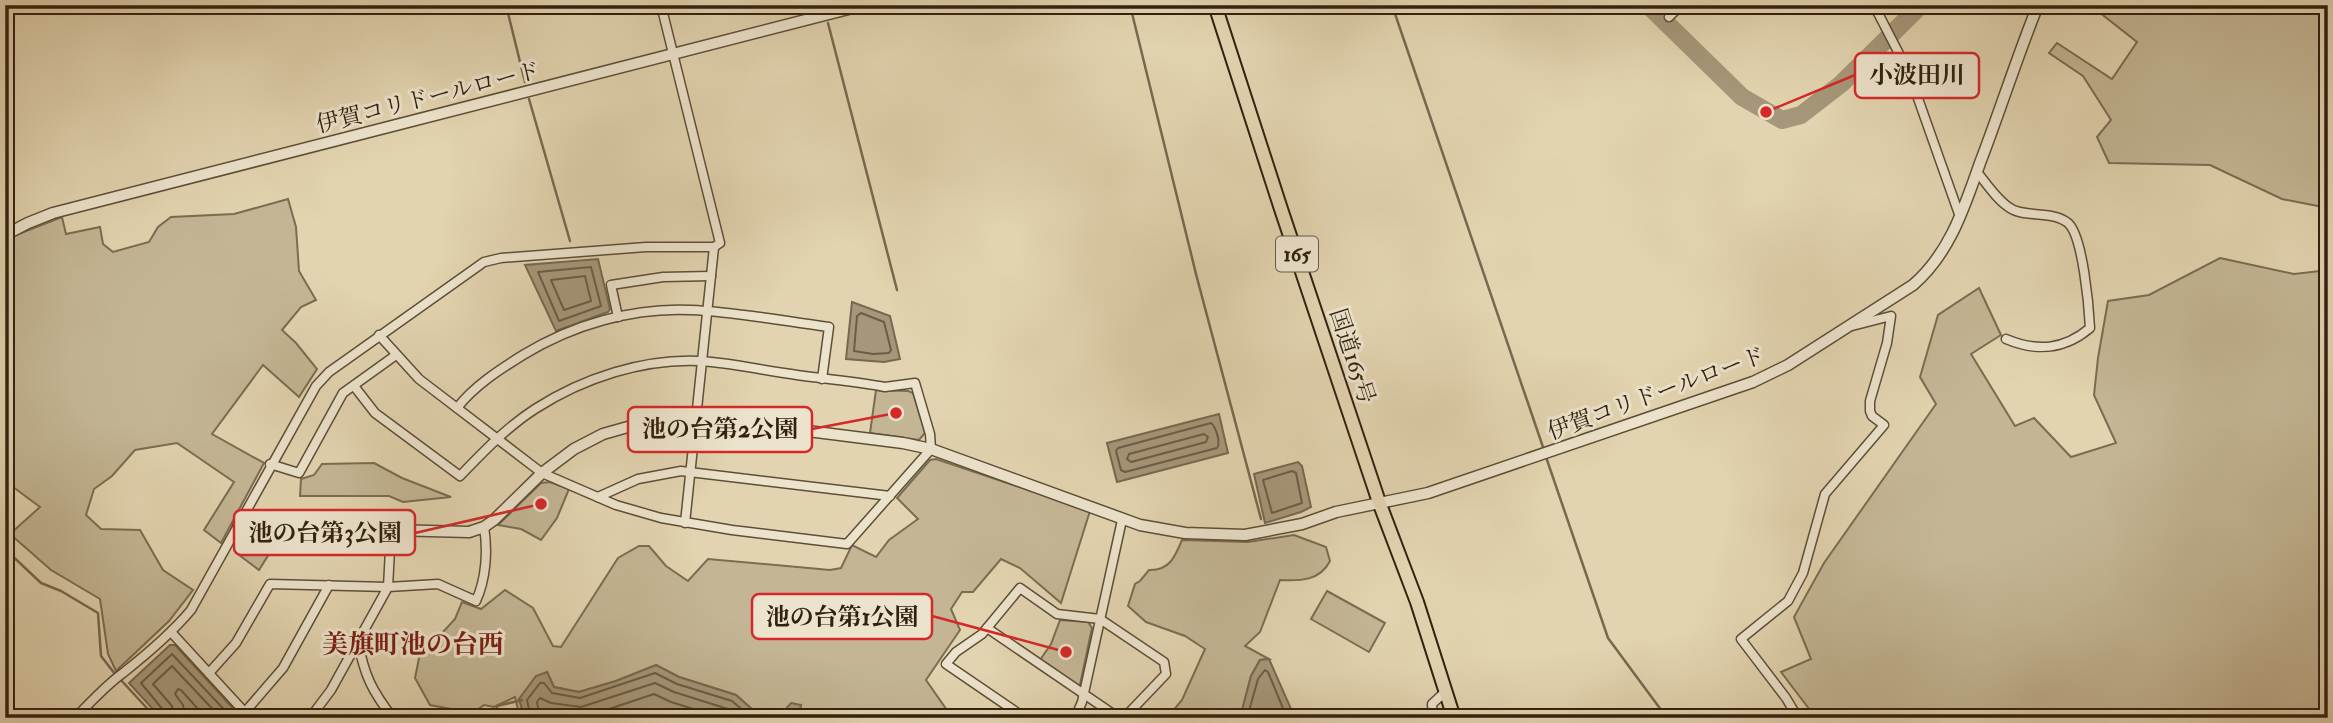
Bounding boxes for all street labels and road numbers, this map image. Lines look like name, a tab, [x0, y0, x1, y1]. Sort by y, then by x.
street label: 伊賀コリドールロード	[313, 56, 543, 139]
road number: 165	[1276, 236, 1318, 272]
street label: 国道165号	[1323, 305, 1382, 408]
street label: 伊賀コリドールロード	[1543, 341, 1769, 446]

